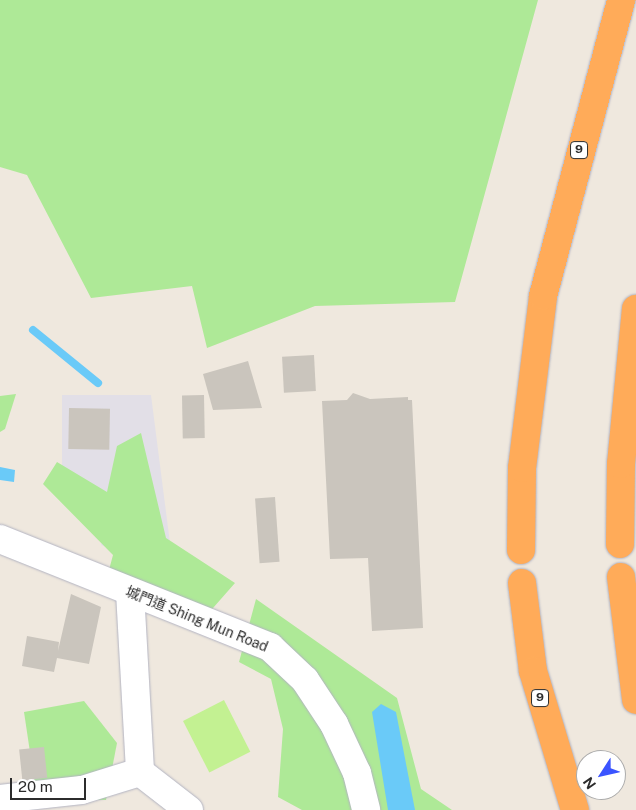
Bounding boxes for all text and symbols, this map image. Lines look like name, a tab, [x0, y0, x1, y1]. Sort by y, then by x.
road number: 9	[569, 140, 589, 160]
street label: 城門道 Shing Mun Road	[123, 583, 271, 655]
road number: 9	[530, 688, 550, 708]
north arrow	[576, 750, 626, 800]
scale bar	[12, 768, 89, 800]
text: N	[580, 774, 599, 792]
text: 20 m	[18, 778, 53, 795]

